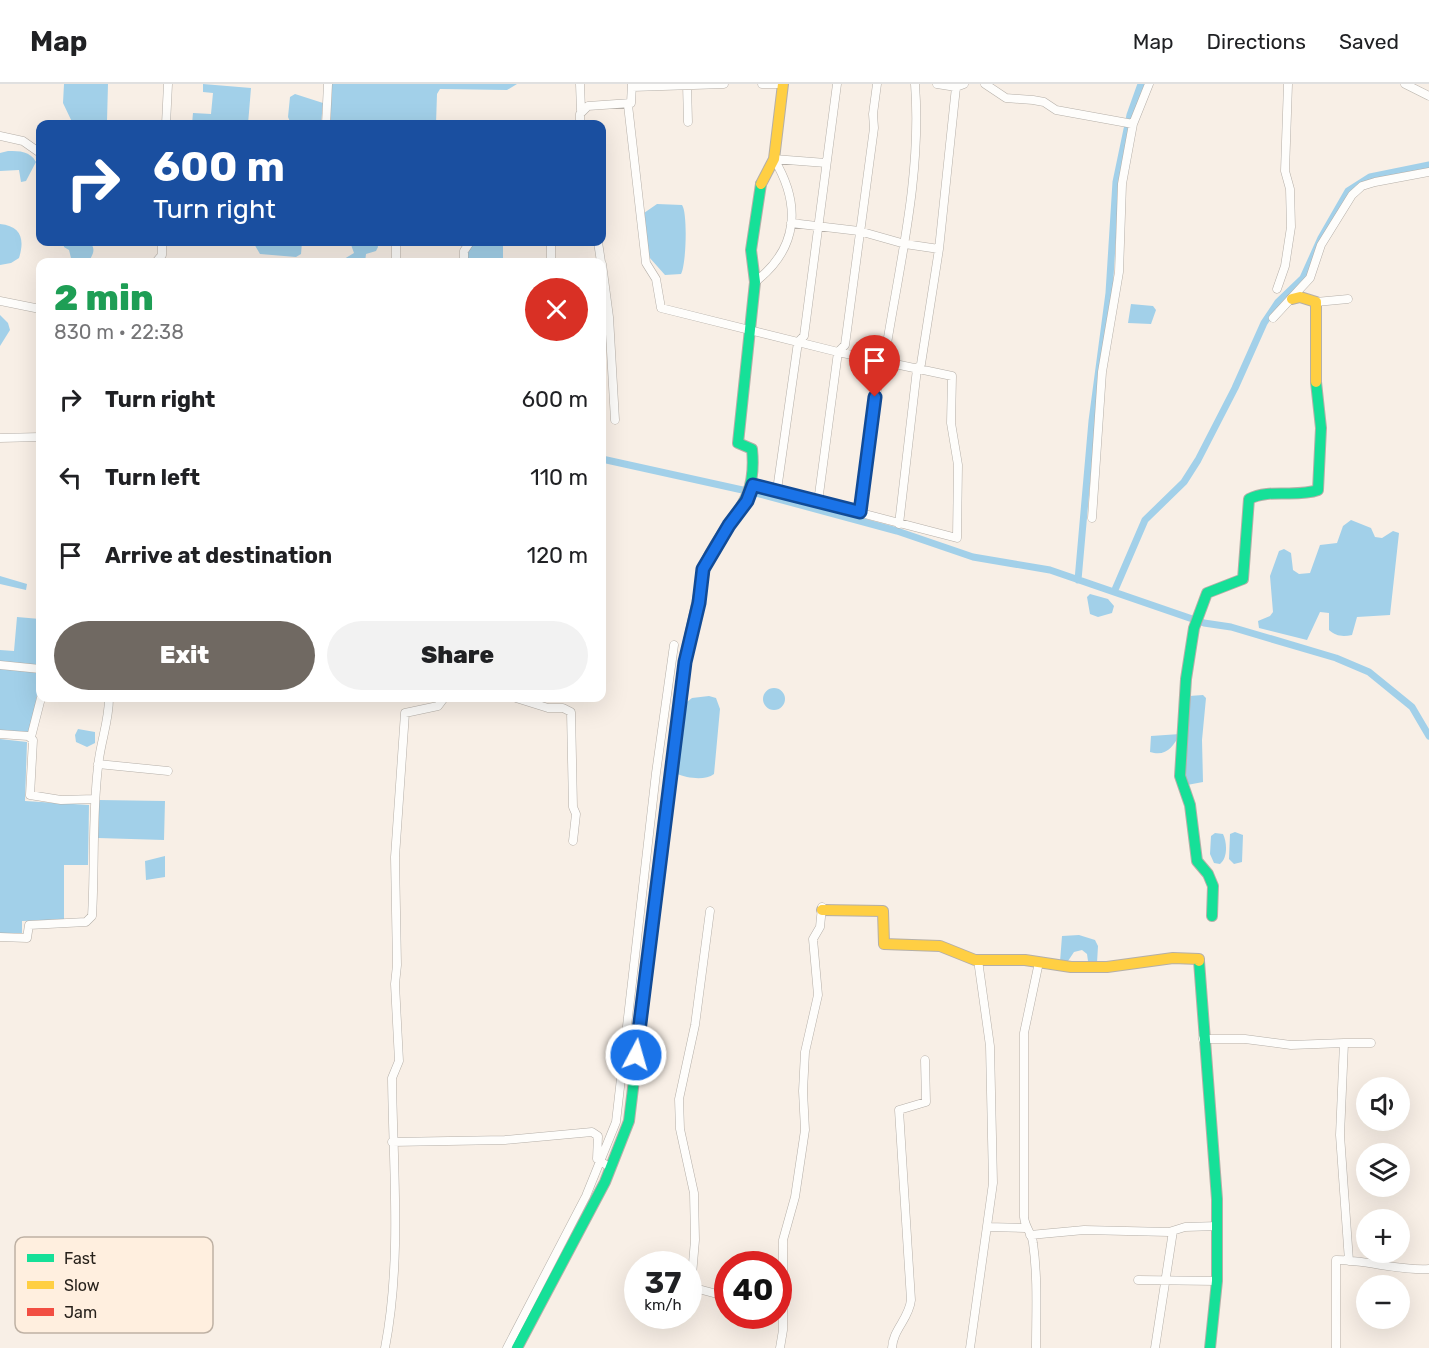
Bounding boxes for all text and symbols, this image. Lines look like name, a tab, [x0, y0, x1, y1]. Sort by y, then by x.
text: Map	[30, 25, 87, 58]
text: Map	[1133, 29, 1174, 54]
text: Directions	[1207, 29, 1306, 54]
text: Saved	[1339, 29, 1399, 54]
text: 600 m	[153, 142, 285, 192]
icon: right	[54, 144, 132, 222]
text: Turn right	[153, 193, 276, 225]
text: 2 min	[54, 276, 154, 319]
button: close	[525, 278, 588, 341]
text: 830 m · 22:38	[54, 320, 184, 344]
pin	[849, 335, 900, 397]
icon: arrive	[858, 344, 891, 377]
icon: right	[54, 383, 87, 416]
text: Turn right	[105, 386, 215, 413]
text: 600 m	[522, 386, 588, 413]
icon: left	[54, 461, 87, 494]
text: Turn left	[105, 464, 200, 491]
text: 110 m	[530, 464, 588, 491]
icon: arrive	[54, 539, 87, 572]
text: Arrive at destination	[105, 542, 332, 569]
text: 120 m	[527, 542, 588, 569]
button: Exit	[54, 621, 315, 690]
button: Share	[327, 621, 588, 690]
position arrow	[604, 1023, 668, 1087]
map controls	[1356, 1077, 1410, 1329]
button: sound	[1356, 1077, 1410, 1131]
button: layers	[1356, 1143, 1410, 1197]
button: +	[1356, 1209, 1410, 1263]
legend	[15, 1237, 213, 1333]
text: Fast	[64, 1249, 96, 1268]
speed limit sign: 40	[714, 1251, 792, 1329]
text: 37	[645, 1265, 681, 1301]
button: −	[1356, 1275, 1410, 1329]
text: Slow	[64, 1276, 100, 1295]
text: km/h	[644, 1296, 682, 1314]
text: Jam	[64, 1303, 97, 1322]

